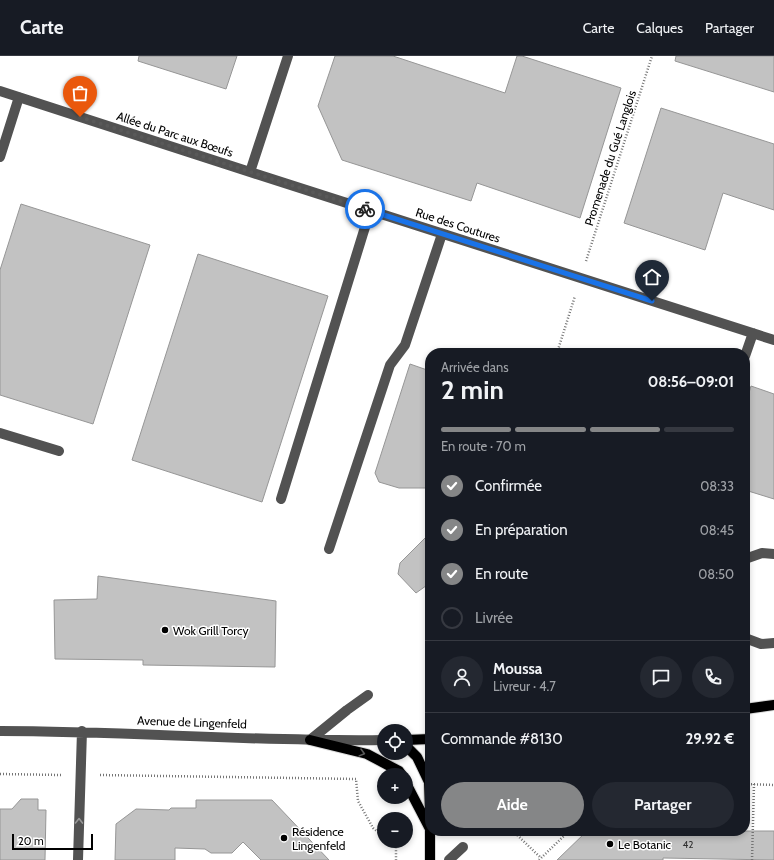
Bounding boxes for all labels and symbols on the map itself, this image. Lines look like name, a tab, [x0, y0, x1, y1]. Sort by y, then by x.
pin	[63, 76, 97, 117]
street label: Promenade du Gué Langlois	[581, 88, 639, 228]
street label: Allée du Parc aux Bœufs	[115, 108, 235, 160]
courier	[345, 189, 385, 229]
street label: Rue des Coutures	[414, 204, 502, 246]
pin	[635, 260, 669, 301]
place label: Wok Grill Torcy	[173, 623, 248, 638]
marker: Wok Grill Torcy	[160, 625, 170, 635]
street label: Avenue de Lingenfeld	[137, 713, 247, 731]
one-way arrow	[358, 748, 365, 757]
one-way arrow	[75, 818, 83, 824]
place label: Résidence Lingenfeld	[292, 824, 345, 853]
scale bar	[12, 832, 93, 851]
marker: Résidence Lingenfeld	[279, 833, 289, 843]
place label: Le Botanic	[618, 837, 671, 852]
house number: 42	[682, 838, 694, 851]
marker: Le Botanic	[605, 839, 615, 849]

